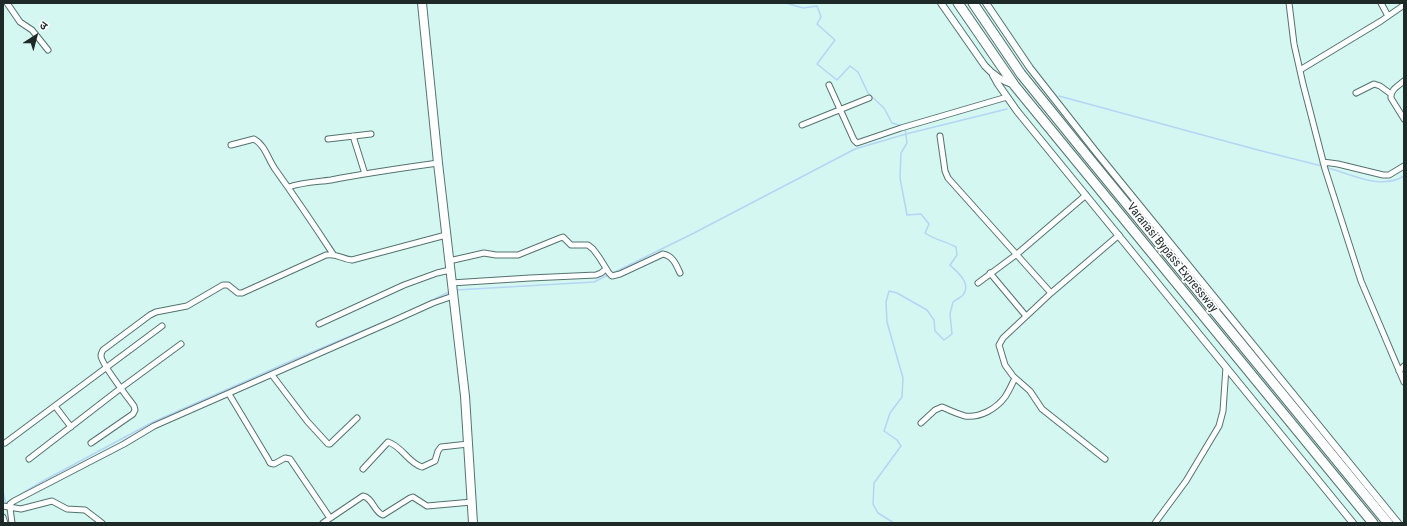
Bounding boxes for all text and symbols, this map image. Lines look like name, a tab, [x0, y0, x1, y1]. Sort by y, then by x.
north arrow	[16, 16, 56, 56]
text: उ	[37, 19, 50, 33]
street label: Varanasi Bypass Expressway	[1123, 200, 1221, 316]

